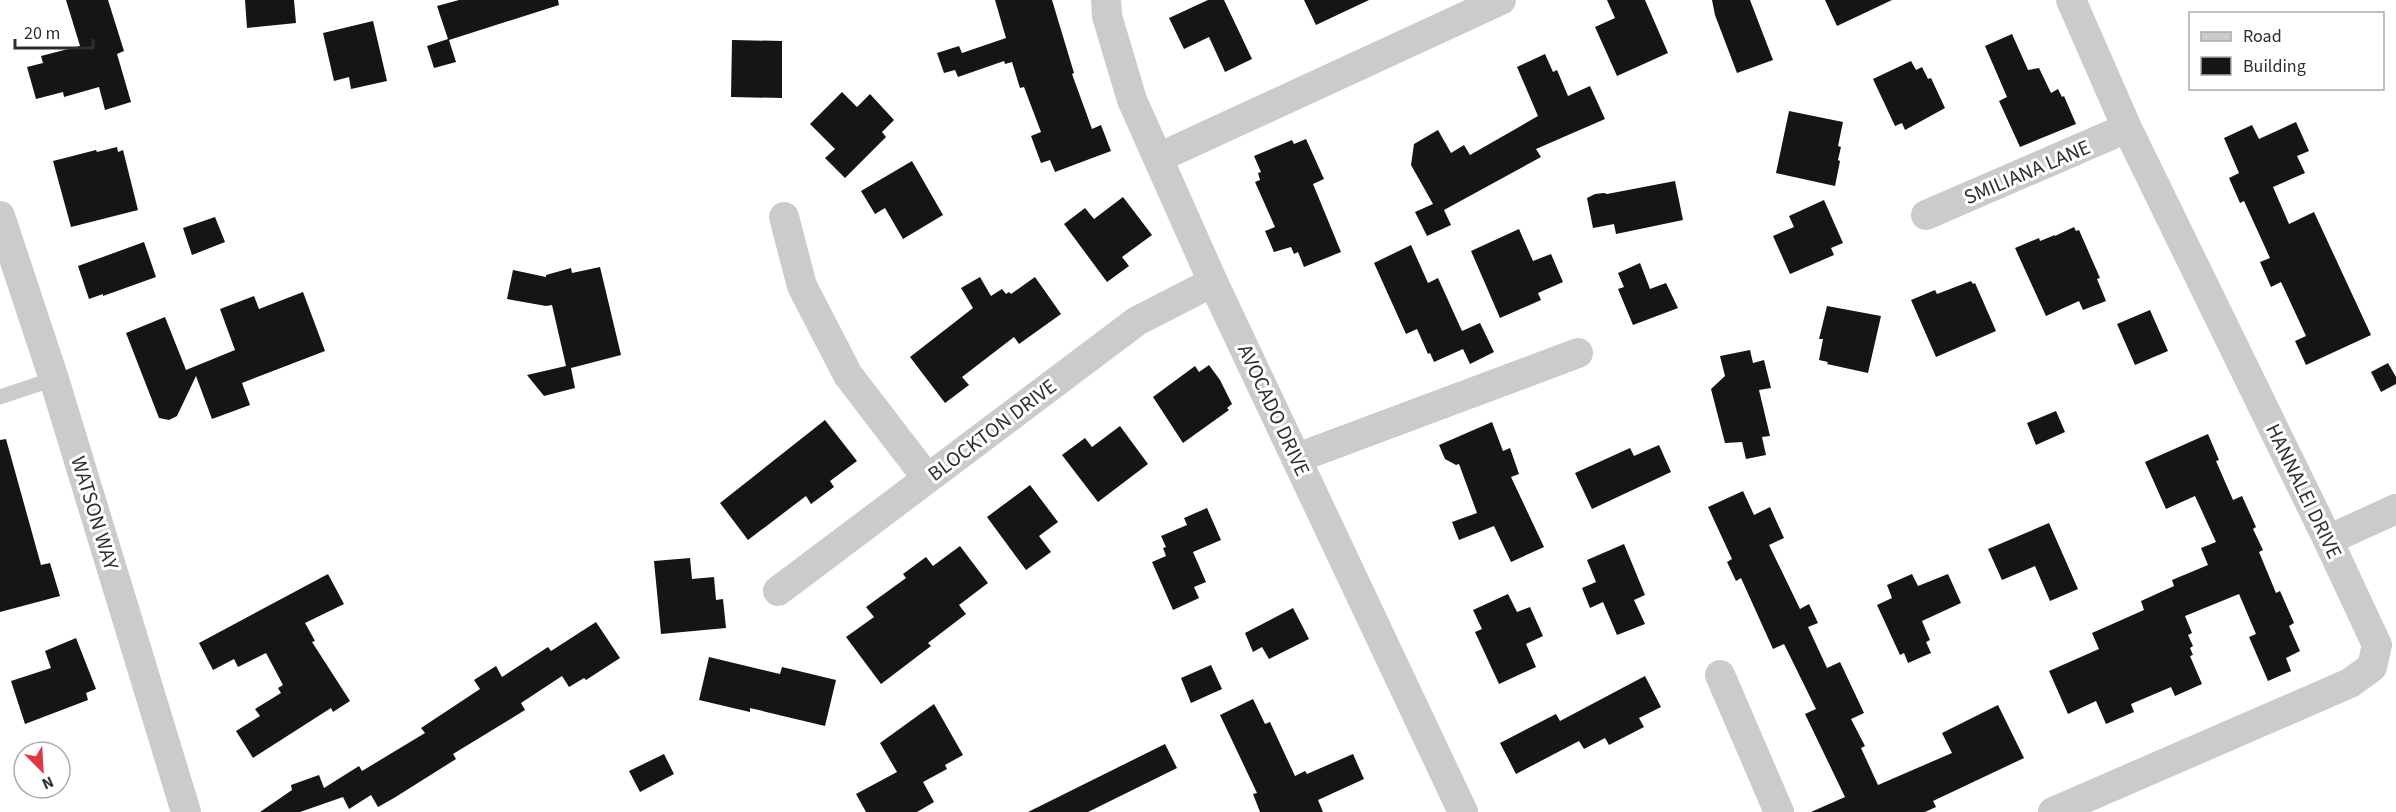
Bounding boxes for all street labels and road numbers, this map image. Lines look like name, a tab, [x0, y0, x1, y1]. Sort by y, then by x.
street label: SMILIANA LANE	[1959, 132, 2095, 212]
street label: AVOCADO DRIVE	[1230, 339, 1318, 481]
street label: BLOCKTON DRIVE	[921, 372, 1063, 488]
street label: HANNALEI DRIVE	[2258, 418, 2350, 564]
street label: WATSON WAY	[63, 452, 127, 575]

